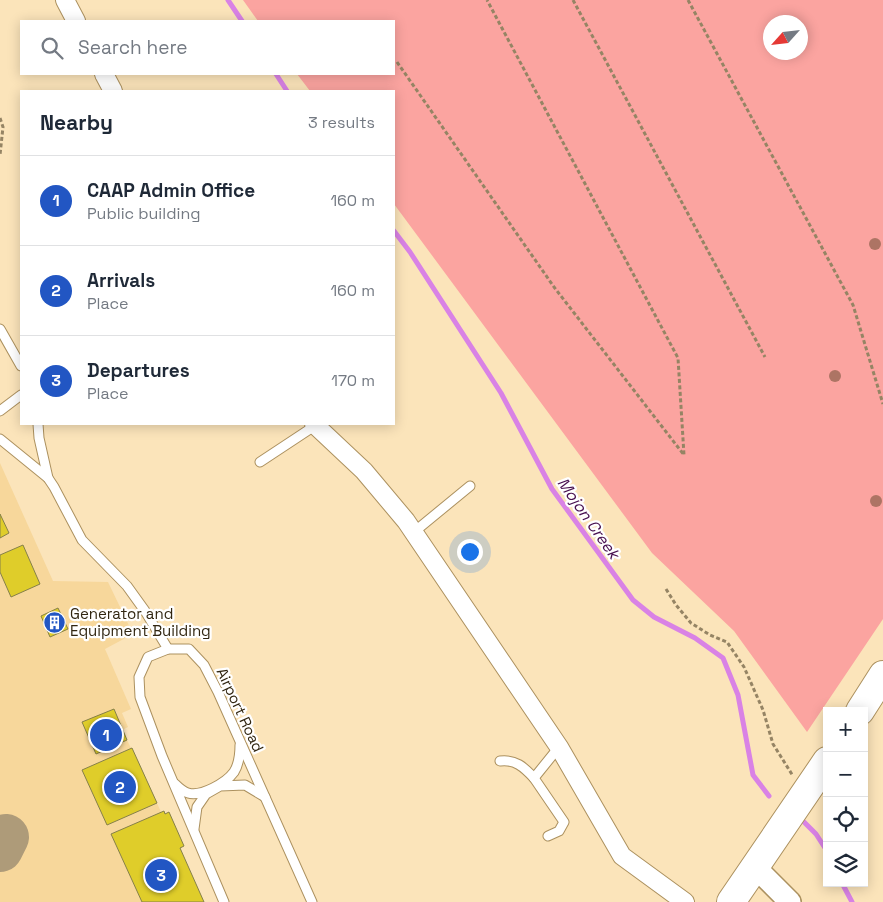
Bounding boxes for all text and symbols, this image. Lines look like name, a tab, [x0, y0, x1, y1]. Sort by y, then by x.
north arrow	[763, 15, 808, 60]
search box	[20, 20, 395, 75]
icon: search	[38, 34, 66, 62]
text: Search here	[78, 35, 188, 60]
text: Nearby	[40, 109, 113, 136]
text: 3 results	[308, 112, 375, 133]
text: CAAP Admin Office	[87, 178, 255, 203]
text: 1	[52, 190, 60, 211]
text: 160 m	[330, 190, 375, 211]
text: Public building	[87, 203, 200, 224]
text: Arrivals	[87, 268, 155, 293]
text: 2	[51, 280, 61, 301]
text: 160 m	[330, 280, 375, 301]
text: Place	[87, 293, 129, 314]
text: Departures	[87, 358, 190, 383]
text: 3	[51, 370, 61, 391]
text: 170 m	[331, 370, 375, 391]
text: Place	[87, 383, 129, 404]
water label: Mojon Creek	[553, 473, 626, 565]
your location	[457, 539, 483, 565]
place label: Generator and Equipment Building	[70, 604, 211, 640]
building icon: Generator and Equipment Building	[42, 611, 66, 635]
street label: Airport Road	[213, 665, 268, 755]
map controls	[823, 707, 868, 887]
button: +	[823, 707, 868, 752]
pin: 1	[90, 716, 122, 754]
button: −	[823, 752, 868, 797]
pin: 2	[104, 768, 136, 806]
button: locate	[823, 797, 868, 842]
button: layers	[823, 842, 868, 887]
pin: 3	[145, 856, 177, 894]

